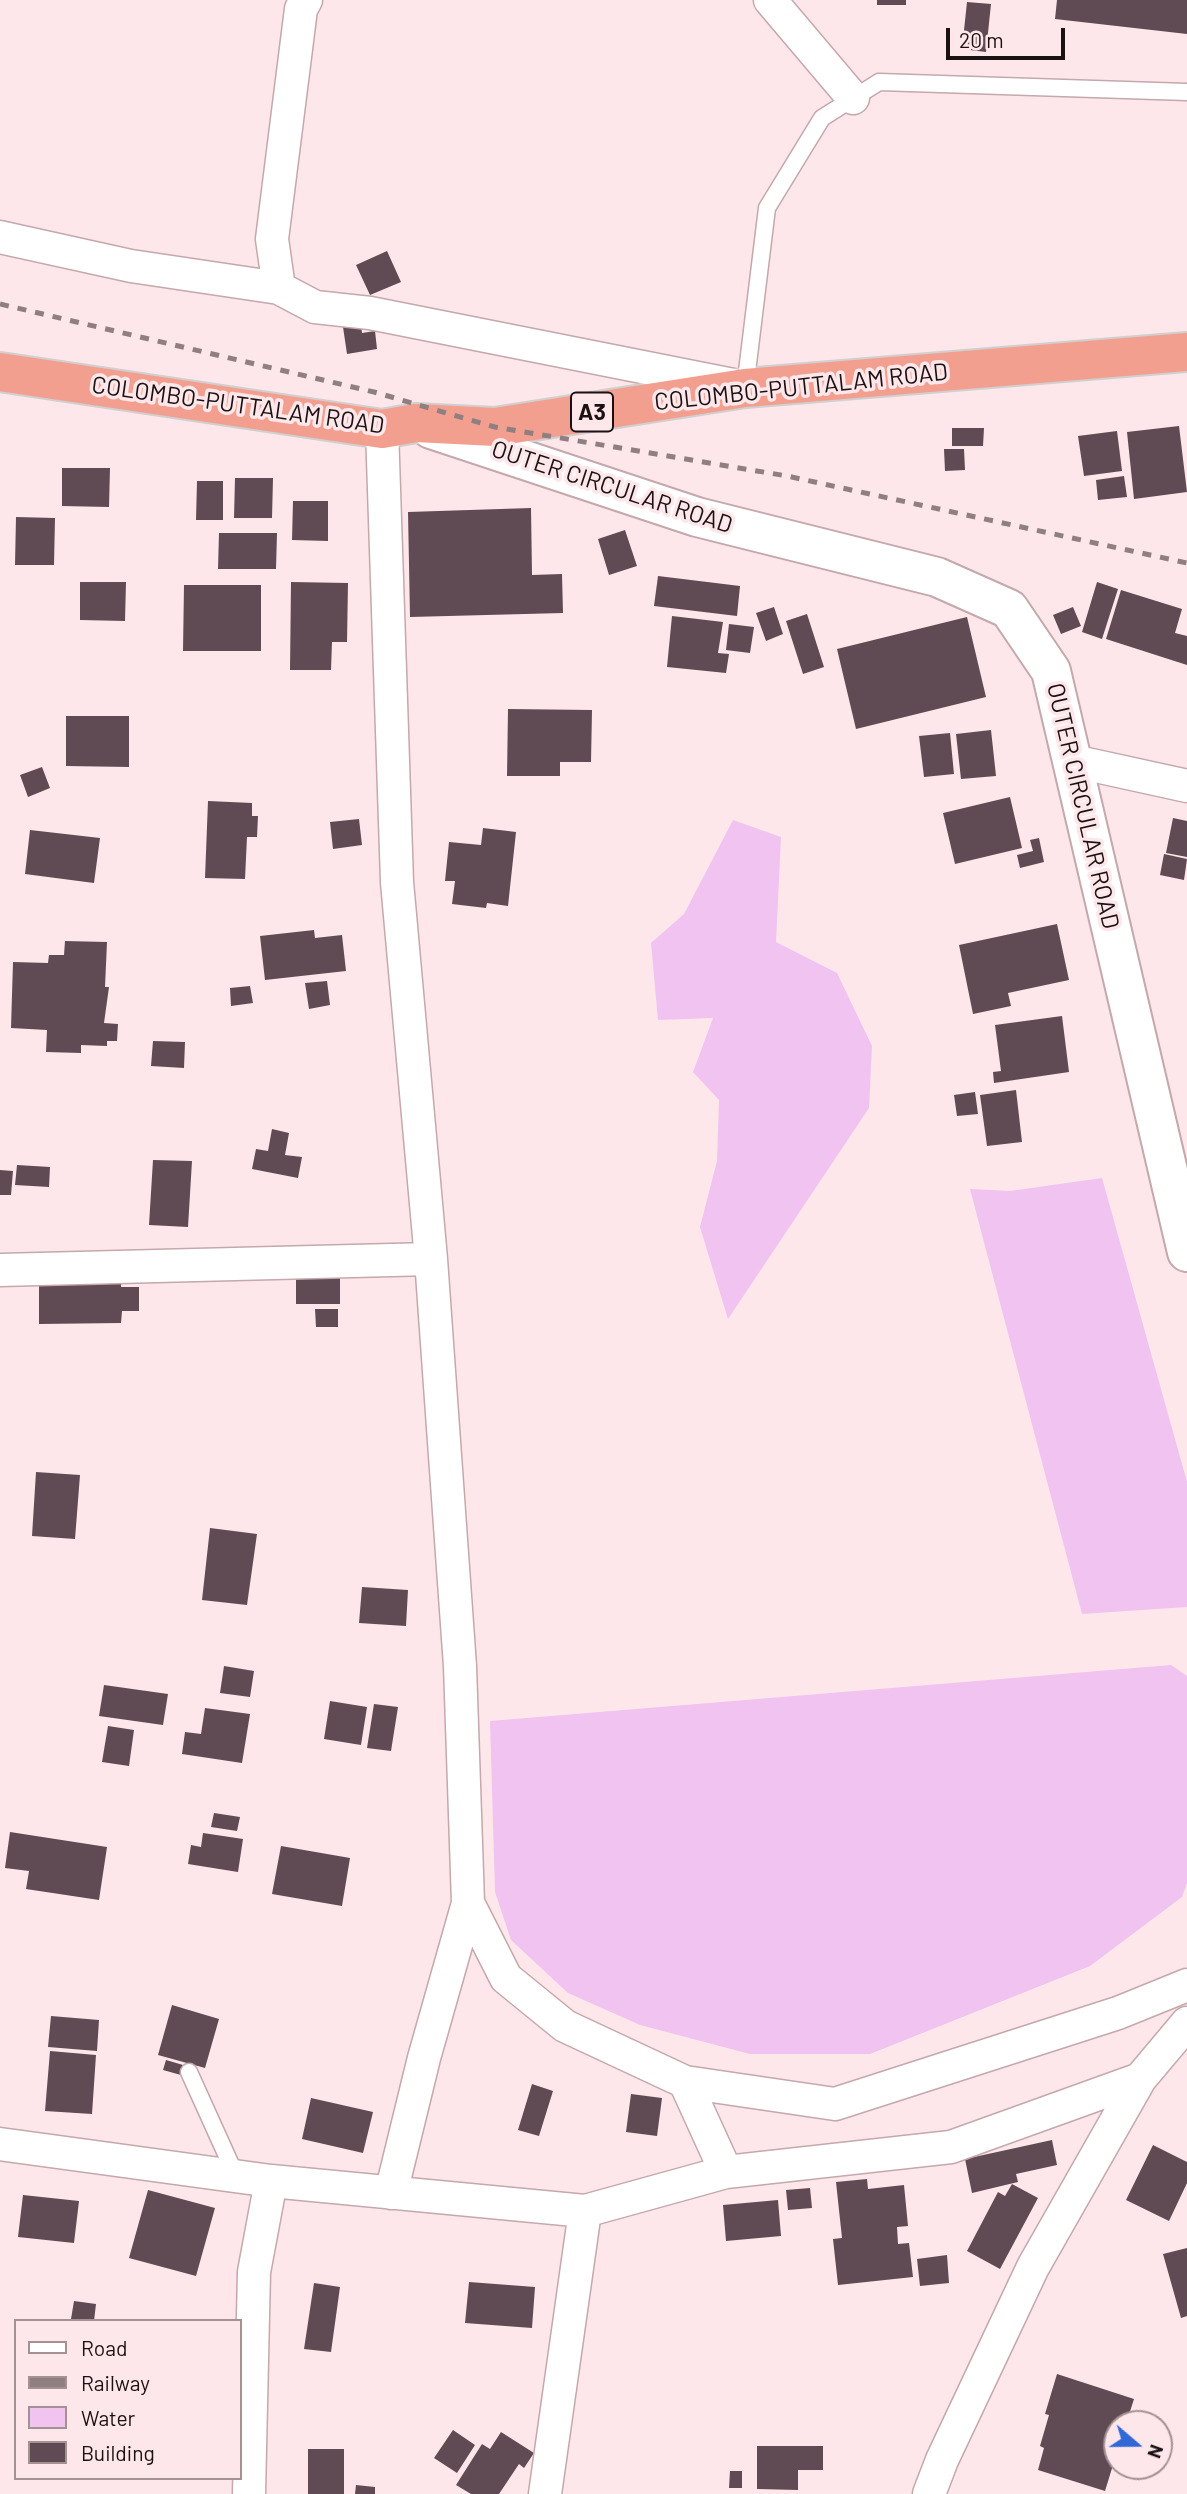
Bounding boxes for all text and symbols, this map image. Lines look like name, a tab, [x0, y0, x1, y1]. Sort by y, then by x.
scale bar	[949, 14, 1068, 58]
text: 20 m	[959, 27, 1004, 52]
street label: COLOMBO-PUTTALAM ROAD	[653, 357, 949, 417]
street label: COLOMBO-PUTTALAM ROAD	[90, 370, 386, 440]
road number: A3	[571, 392, 613, 432]
street label: OUTER CIRCULAR ROAD	[488, 434, 736, 540]
street label: OUTER CIRCULAR ROAD	[1041, 680, 1125, 932]
legend	[14, 2319, 242, 2480]
text: Road	[81, 2335, 127, 2360]
text: Railway	[81, 2370, 150, 2395]
text: Water	[81, 2405, 135, 2430]
north arrow	[1103, 2410, 1173, 2480]
text: Building	[81, 2440, 155, 2465]
text: N	[1143, 2442, 1169, 2462]

